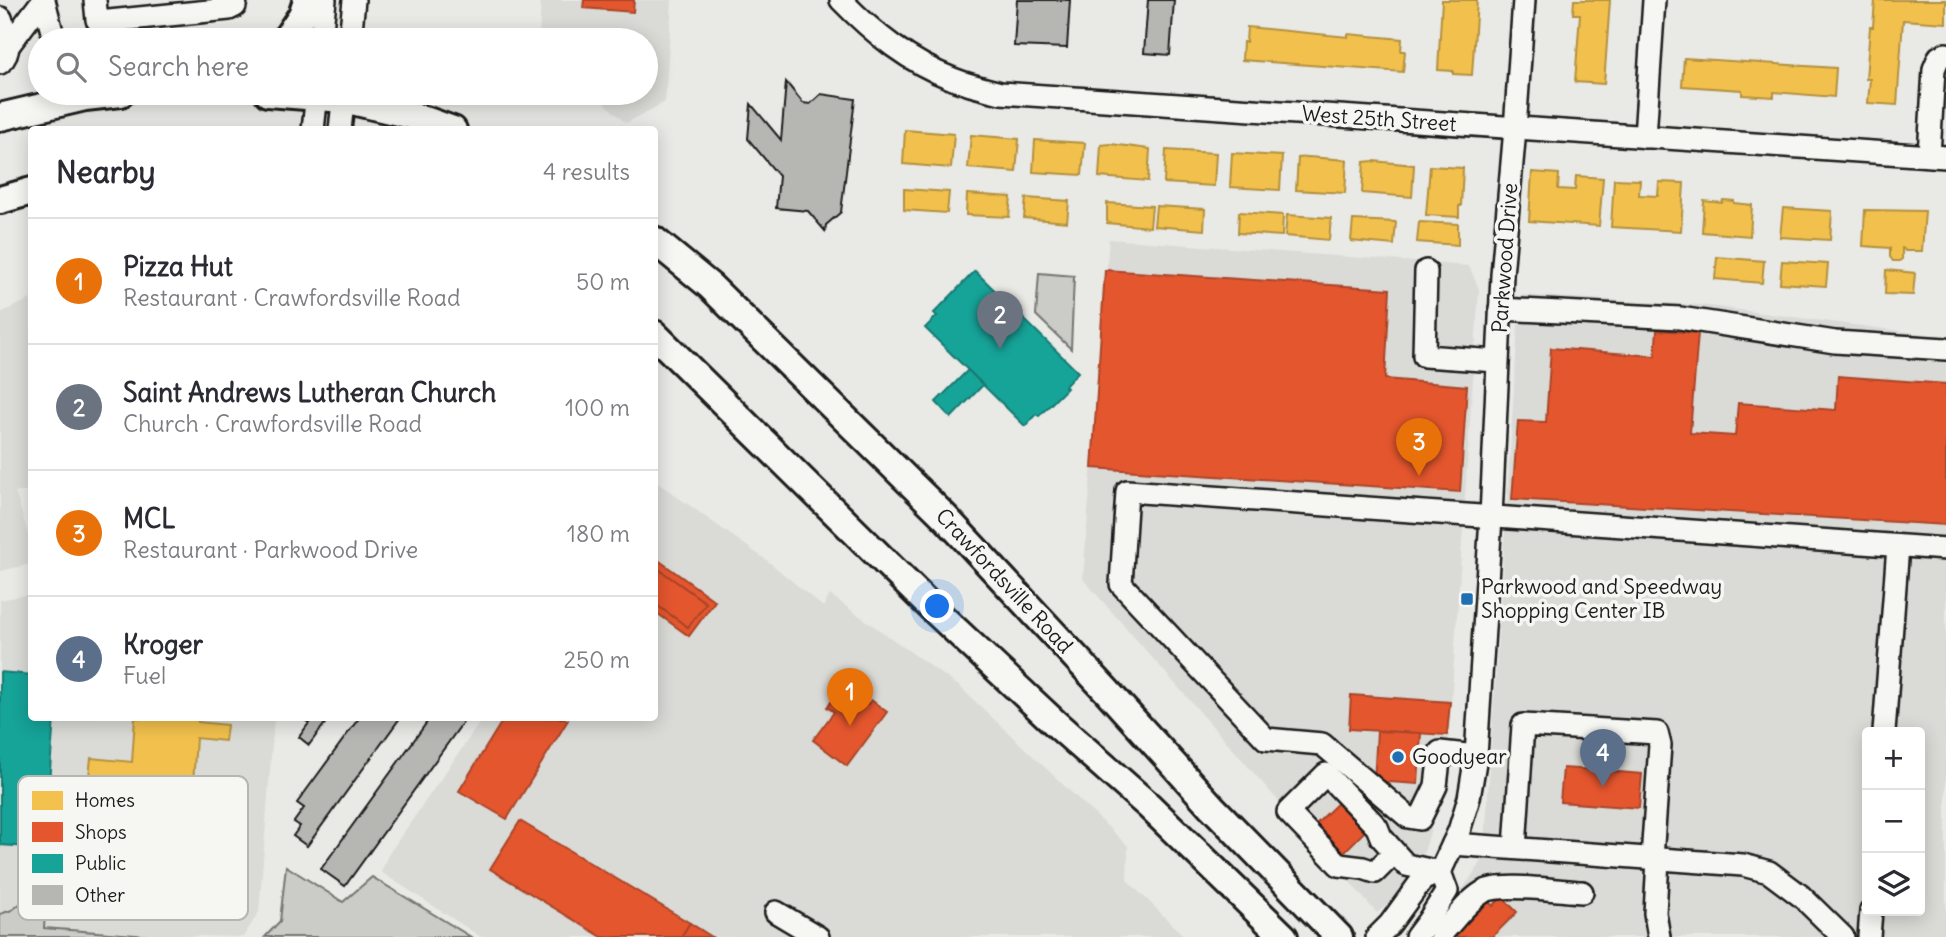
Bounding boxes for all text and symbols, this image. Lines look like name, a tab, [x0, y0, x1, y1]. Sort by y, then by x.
search box	[28, 28, 658, 105]
icon: search	[52, 48, 90, 86]
text: Search here	[108, 50, 249, 83]
street label: West 25th Street	[1301, 100, 1457, 137]
text: Nearby	[56, 153, 156, 191]
text: 4 results	[543, 157, 630, 186]
street label: Parkwood Drive	[1486, 182, 1523, 334]
text: Pizza Hut	[123, 250, 233, 283]
text: 1	[74, 267, 84, 296]
text: 50 m	[576, 267, 630, 296]
text: Restaurant · Crawfordsville Road	[123, 283, 460, 312]
pin: 2	[977, 291, 1023, 349]
text: Saint Andrews Lutheran Church	[123, 376, 496, 409]
text: 2	[73, 393, 85, 422]
text: 100 m	[565, 393, 630, 422]
text: Church · Crawfordsville Road	[123, 409, 422, 438]
pin: 3	[1396, 418, 1442, 476]
text: MCL	[123, 502, 175, 535]
street label: Crawfordsville Road	[930, 502, 1079, 659]
text: 3	[72, 519, 86, 548]
text: 180 m	[567, 519, 630, 548]
text: Restaurant · Parkwood Drive	[123, 535, 418, 564]
place label: Parkwood and Speedway Shopping Center IB	[1481, 573, 1722, 624]
your location	[920, 589, 954, 623]
marker: Parkwood and Speedway Shopping Center IB	[1459, 591, 1475, 607]
text: Kroger	[123, 628, 203, 661]
text: 4	[72, 645, 86, 674]
text: 250 m	[563, 645, 630, 674]
text: Fuel	[123, 661, 166, 690]
pin: 1	[827, 668, 873, 726]
map controls	[1862, 727, 1925, 916]
button: +	[1862, 727, 1925, 790]
pin: 4	[1580, 729, 1626, 787]
place label: Goodyear	[1412, 743, 1507, 770]
marker: Goodyear	[1390, 749, 1406, 765]
legend	[18, 776, 248, 920]
text: Homes	[75, 788, 135, 812]
button: −	[1862, 790, 1925, 853]
text: Shops	[75, 820, 127, 844]
text: Public	[75, 851, 126, 875]
button: layers	[1862, 853, 1925, 916]
text: Other	[75, 883, 125, 907]

